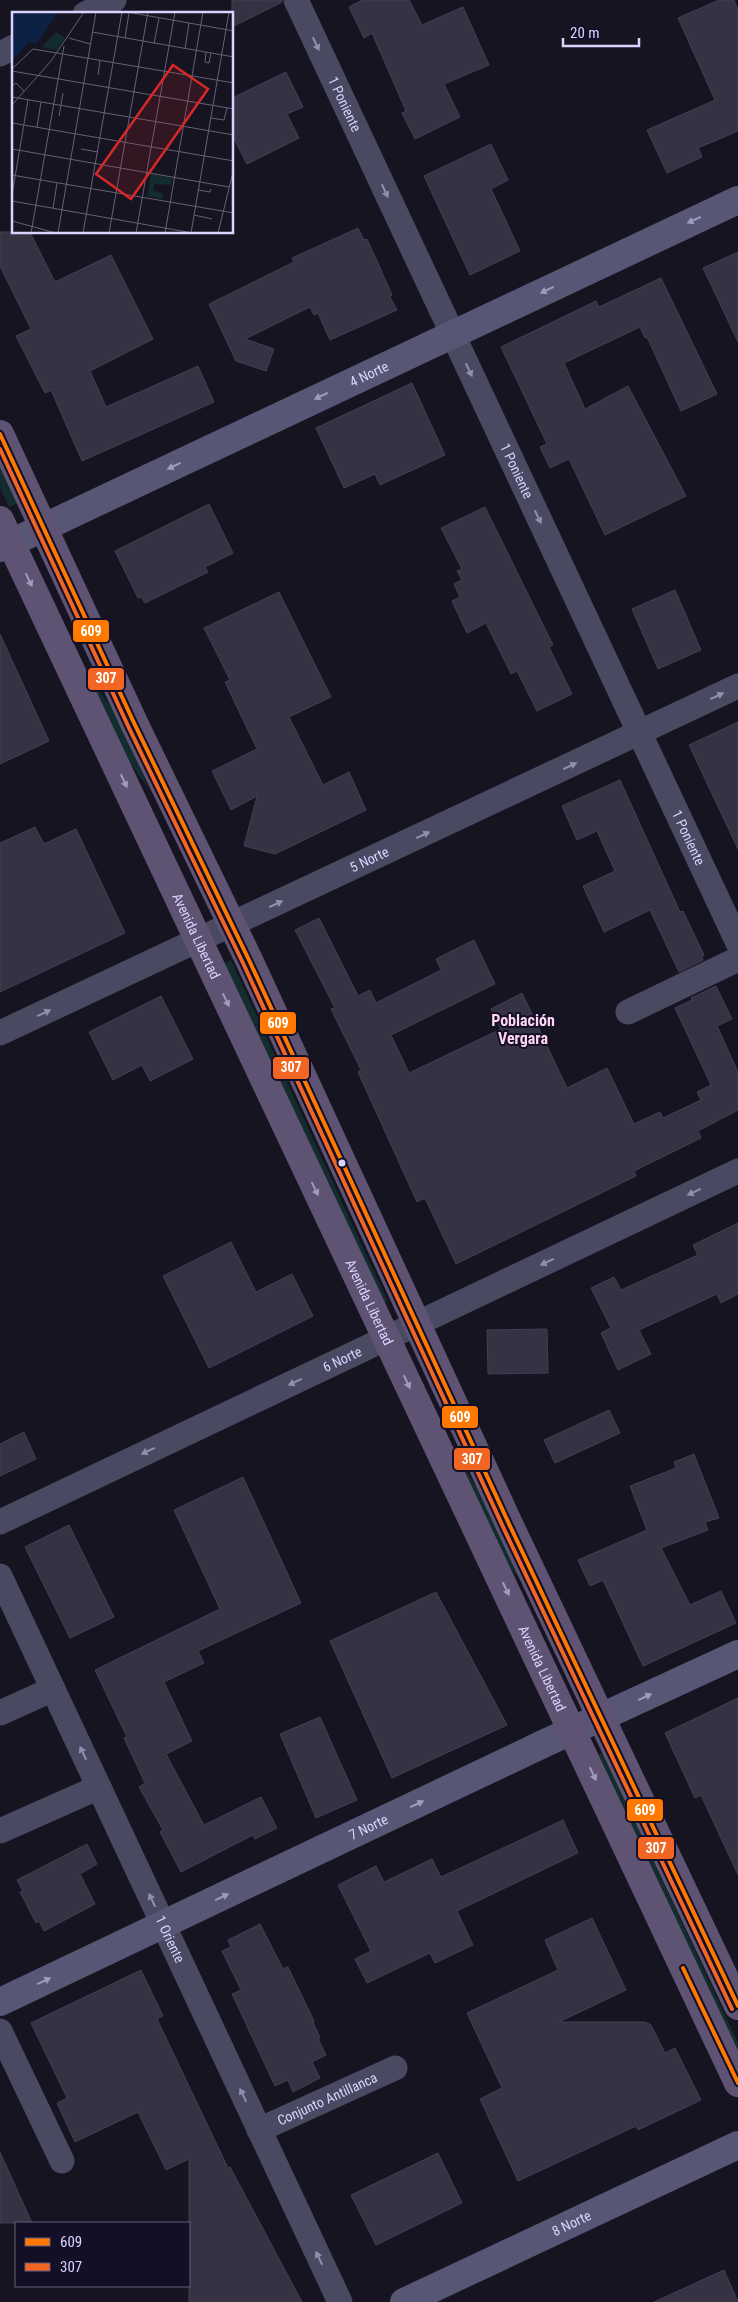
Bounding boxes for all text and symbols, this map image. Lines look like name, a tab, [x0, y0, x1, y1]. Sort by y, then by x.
inset map	[12, 12, 234, 234]
scale bar	[563, 15, 639, 47]
text: 20 m	[570, 24, 600, 42]
one-way arrow	[313, 37, 321, 51]
street label: 1 Poniente	[325, 74, 365, 135]
one-way arrow	[382, 184, 390, 198]
one-way arrow	[687, 217, 701, 225]
one-way arrow	[540, 286, 554, 294]
street label: 4 Norte	[347, 358, 391, 390]
one-way arrow	[465, 363, 473, 377]
one-way arrow	[314, 393, 328, 401]
street label: 1 Poniente	[497, 441, 537, 501]
one-way arrow	[167, 462, 181, 470]
one-way arrow	[535, 510, 543, 524]
one-way arrow	[25, 573, 33, 587]
line badge: 609	[72, 619, 110, 643]
text: 609	[80, 623, 102, 639]
line badge: 307	[87, 667, 125, 691]
text: 307	[95, 670, 117, 686]
one-way arrow	[710, 692, 724, 700]
one-way arrow	[563, 761, 577, 769]
one-way arrow	[121, 774, 129, 788]
street label: 1 Poniente	[669, 807, 709, 868]
one-way arrow	[416, 830, 430, 838]
street label: 5 Norte	[347, 843, 392, 875]
street label: Avenida Libertad	[169, 891, 223, 981]
one-way arrow	[269, 899, 283, 907]
one-way arrow	[222, 993, 230, 1007]
one-way arrow	[37, 1008, 51, 1016]
line badge: 609	[259, 1011, 297, 1035]
district label: Población Vergara	[491, 1011, 555, 1048]
text: 609	[267, 1015, 289, 1031]
line badge: 307	[272, 1056, 310, 1080]
text: 307	[280, 1059, 302, 1075]
unlabelled marker	[337, 1158, 347, 1168]
one-way arrow	[311, 1182, 319, 1196]
one-way arrow	[687, 1189, 701, 1197]
street label: Avenida Libertad	[342, 1257, 396, 1348]
one-way arrow	[540, 1258, 554, 1266]
street label: 6 Norte	[320, 1343, 365, 1375]
one-way arrow	[404, 1375, 412, 1389]
one-way arrow	[288, 1378, 302, 1386]
line badge: 609	[441, 1405, 479, 1429]
text: 609	[449, 1409, 471, 1425]
line badge: 307	[453, 1447, 491, 1471]
one-way arrow	[141, 1448, 155, 1456]
text: 307	[461, 1451, 483, 1467]
one-way arrow	[502, 1582, 510, 1597]
street label: Avenida Libertad	[515, 1623, 569, 1714]
one-way arrow	[638, 1692, 652, 1700]
one-way arrow	[79, 1746, 87, 1760]
one-way arrow	[589, 1767, 597, 1781]
line badge: 609	[626, 1798, 664, 1822]
one-way arrow	[409, 1800, 424, 1808]
text: 609	[634, 1802, 656, 1818]
street label: 7 Norte	[346, 1811, 391, 1843]
line badge: 307	[637, 1836, 675, 1860]
text: 307	[645, 1840, 667, 1856]
one-way arrow	[215, 1892, 230, 1901]
one-way arrow	[147, 1893, 155, 1907]
street label: 1 Oriente	[152, 1913, 188, 1966]
one-way arrow	[37, 1977, 51, 1985]
street label: Conjunto Antillanca	[275, 2069, 380, 2129]
one-way arrow	[239, 2088, 247, 2102]
street label: 8 Norte	[549, 2207, 594, 2239]
legend	[15, 2222, 190, 2287]
text: 609	[60, 2233, 82, 2251]
one-way arrow	[315, 2251, 323, 2265]
text: 307	[60, 2258, 82, 2276]

